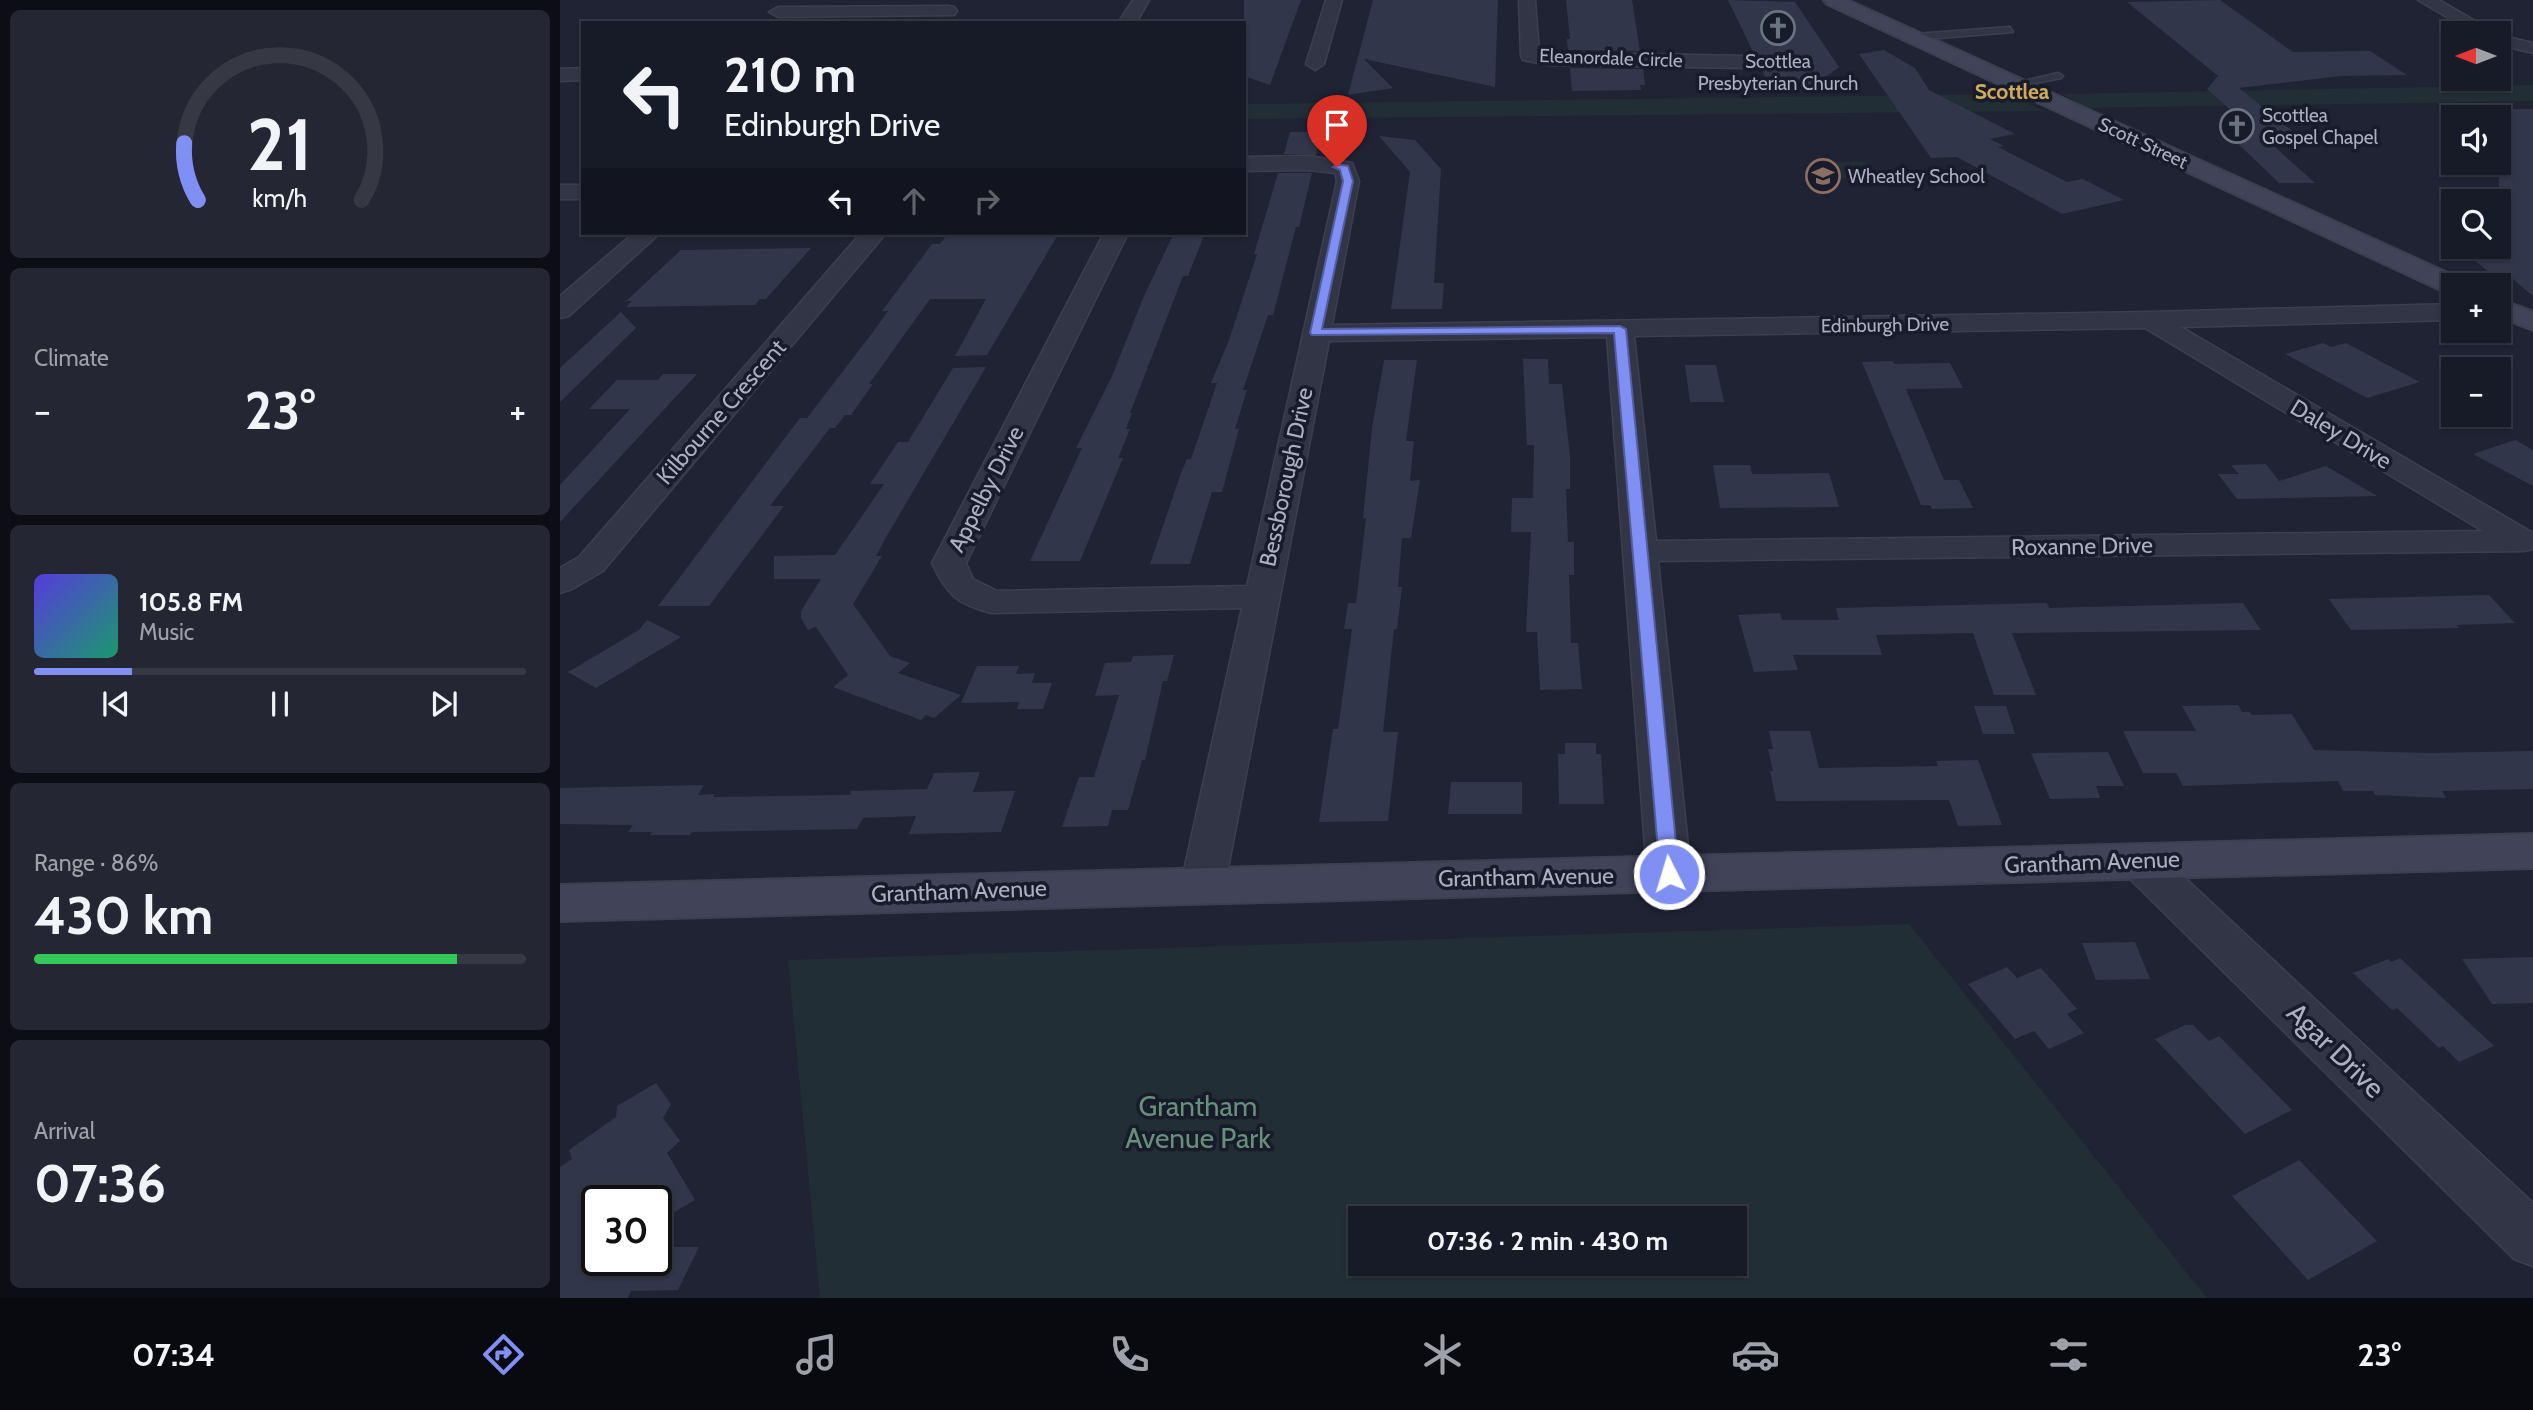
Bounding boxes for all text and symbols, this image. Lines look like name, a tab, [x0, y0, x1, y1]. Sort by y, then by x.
church icon: Scottlea Presbyterian Church	[1759, 9, 1797, 47]
north arrow	[2441, 21, 2511, 91]
map controls	[2441, 21, 2511, 427]
street label: Eleanordale Circle	[1539, 44, 1683, 72]
text: 210 m	[724, 45, 856, 104]
icon: left	[609, 49, 700, 140]
place label: Scottlea Presbyterian Church	[1698, 50, 1858, 95]
district label: Scottlea	[1975, 79, 2050, 104]
pin	[1307, 95, 1367, 167]
text: 21	[247, 100, 313, 188]
place label: Scottlea Gospel Chapel	[2262, 104, 2378, 149]
text: Edinburgh Drive	[724, 105, 940, 144]
button: sound	[2441, 105, 2511, 175]
icon: arrive	[1318, 106, 1356, 144]
church icon: Scottlea Gospel Chapel	[2218, 107, 2256, 145]
street label: Scott Street	[2095, 112, 2192, 174]
school or university icon: Wheatley School	[1804, 157, 1842, 195]
place label: Wheatley School	[1848, 165, 1985, 188]
icon: left	[822, 182, 860, 220]
icon: ahead	[895, 182, 933, 220]
icon: right	[968, 182, 1006, 220]
text: km/h	[253, 183, 307, 213]
button: search	[2441, 189, 2511, 259]
button: +	[2441, 273, 2511, 343]
street label: Edinburgh Drive	[1821, 312, 1950, 338]
street label: Kilbourne Crescent	[650, 334, 792, 490]
text: Climate	[34, 344, 109, 372]
button: −	[2441, 357, 2511, 427]
text: 23°	[245, 379, 315, 442]
street label: Bessborough Drive	[1253, 385, 1319, 569]
text: −	[34, 387, 51, 434]
text: +	[509, 387, 526, 434]
street label: Daley Drive	[2285, 393, 2397, 475]
street label: Appelby Drive	[942, 421, 1030, 557]
street label: Roxanne Drive	[2011, 531, 2153, 561]
text: 105.8 FM	[139, 586, 243, 618]
text: Music	[139, 618, 194, 646]
icon: previous	[97, 685, 135, 723]
icon: pause	[261, 685, 299, 723]
icon: next	[425, 685, 463, 723]
position arrow	[1632, 837, 1706, 911]
street label: Grantham Avenue	[2004, 845, 2180, 879]
text: Range · 86%	[34, 849, 158, 877]
street label: Grantham Avenue	[1438, 861, 1614, 893]
street label: Grantham Avenue	[871, 874, 1047, 908]
text: 430 km	[34, 884, 213, 947]
street label: Agar Drive	[2280, 995, 2392, 1105]
park label: Grantham Avenue Park	[1125, 1089, 1271, 1155]
text: Arrival	[34, 1117, 95, 1145]
text: 07:36	[34, 1152, 166, 1215]
speed limit sign: 30	[581, 1185, 672, 1276]
text: 07:36 · 2 min · 430 m	[1427, 1225, 1668, 1257]
icon: directions	[479, 1330, 528, 1379]
icon: music	[792, 1330, 841, 1379]
icon: phone	[1105, 1330, 1154, 1379]
icon: climate	[1418, 1330, 1467, 1379]
icon: car	[1731, 1330, 1780, 1379]
icon: filters	[2044, 1330, 2093, 1379]
text: 07:34	[132, 1335, 215, 1374]
text: 23°	[2357, 1335, 2401, 1374]

